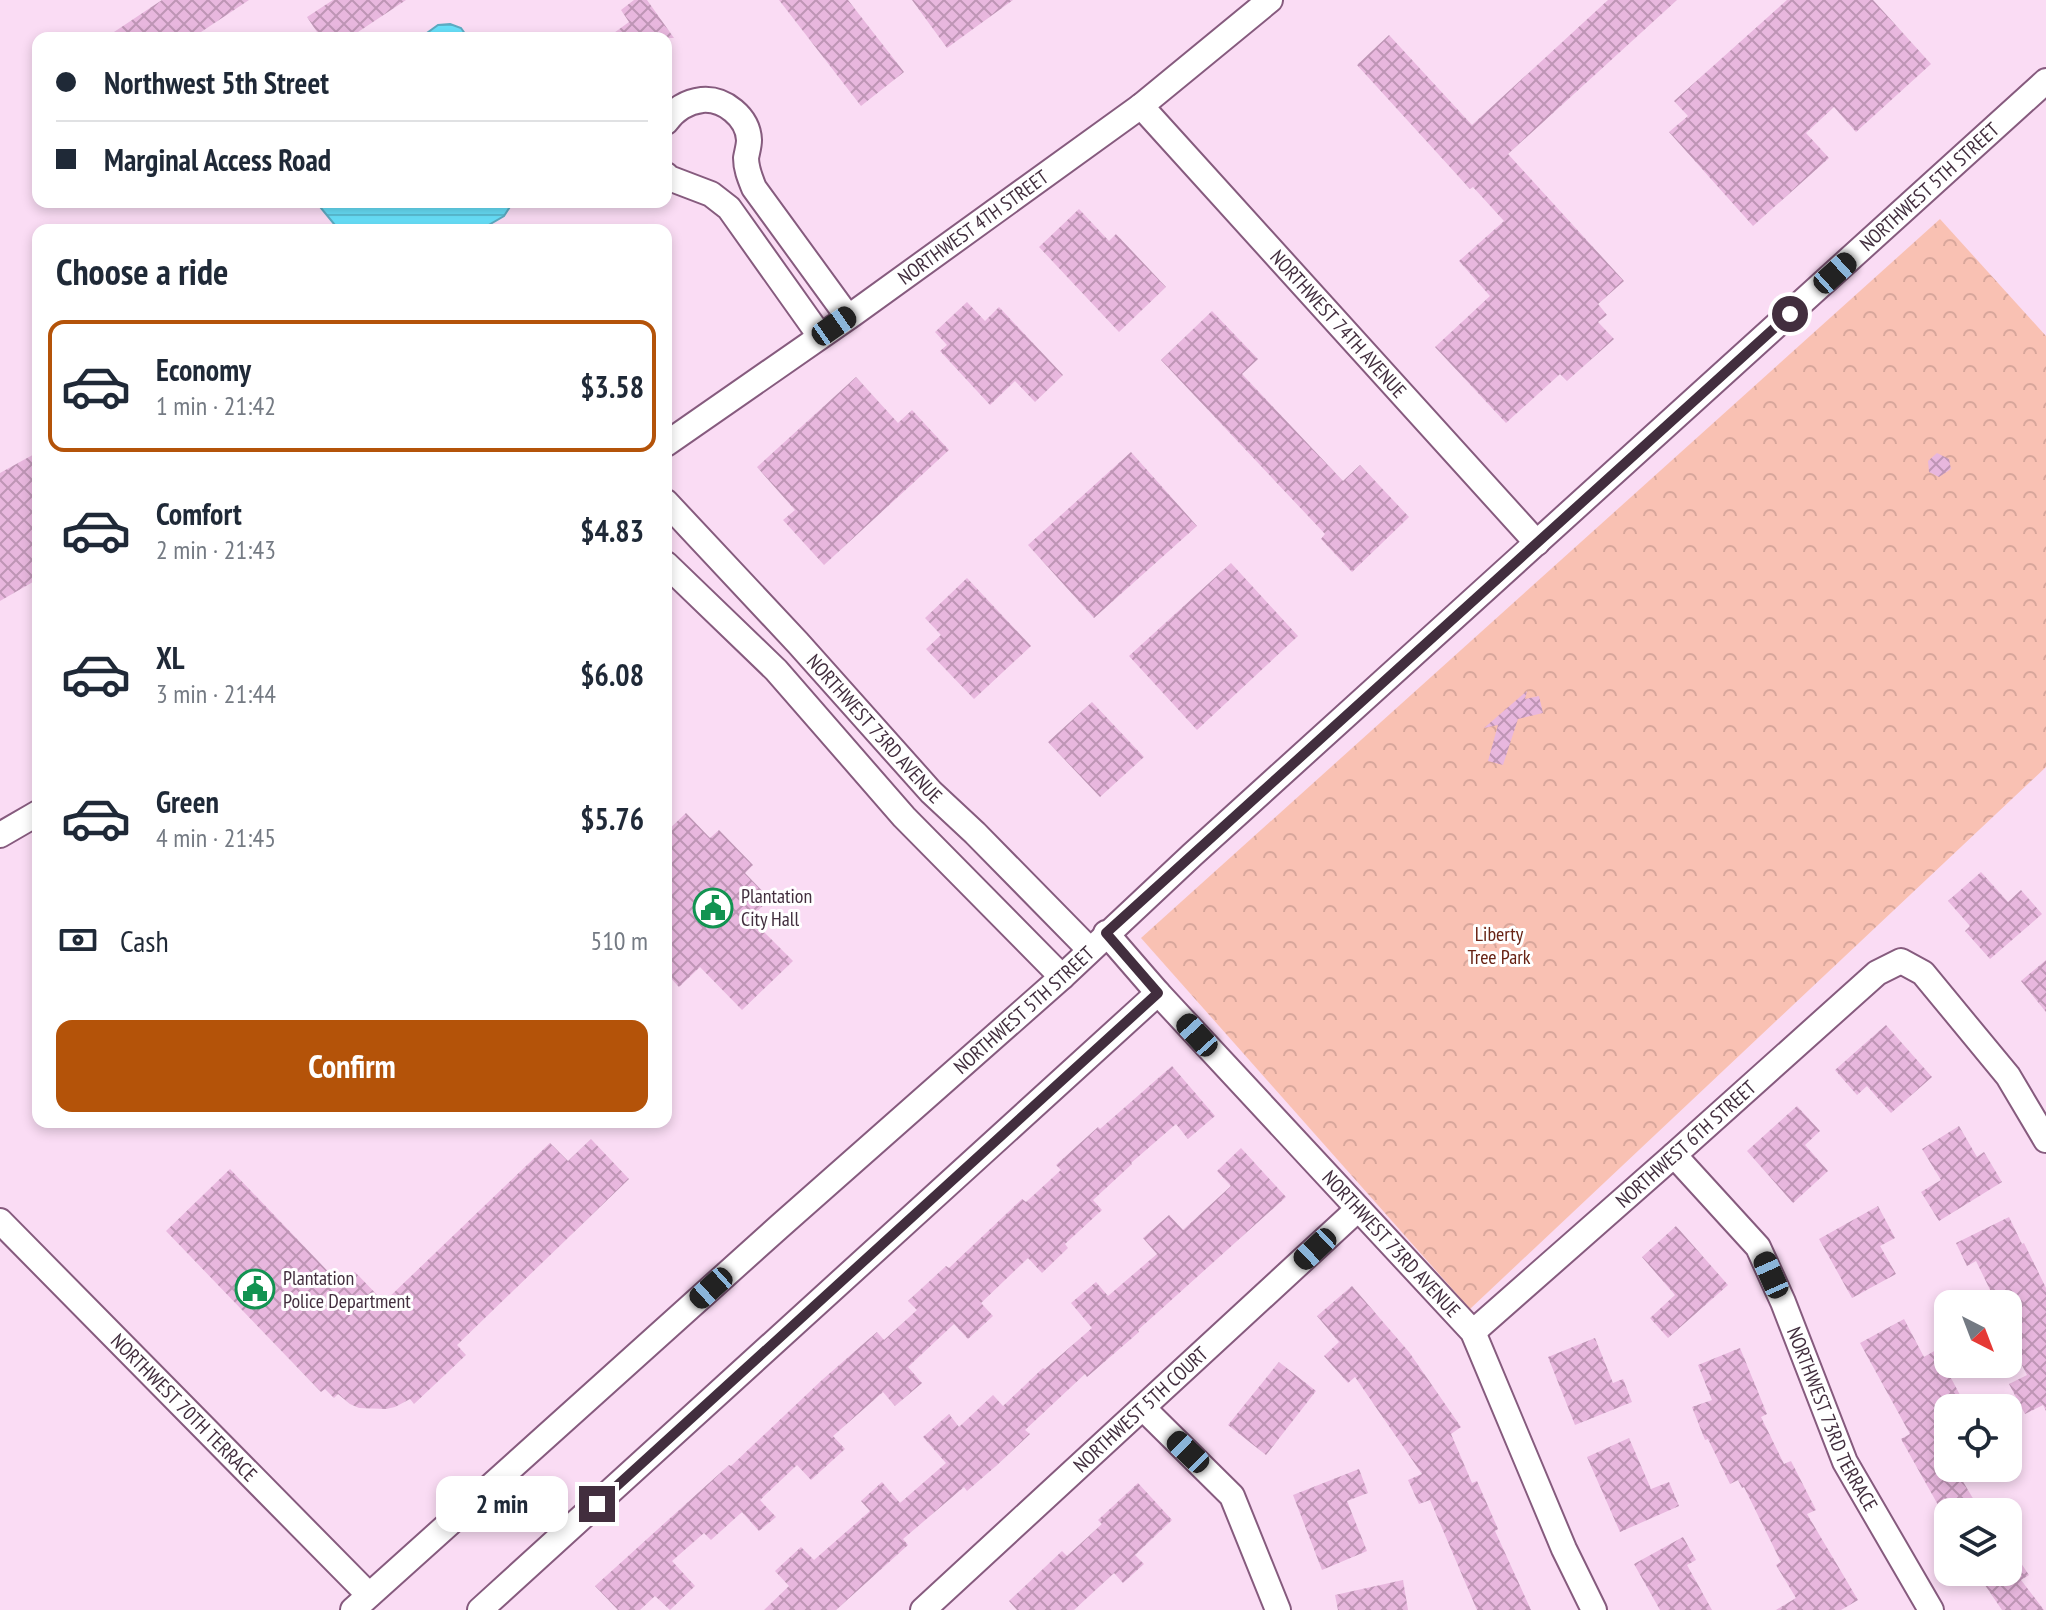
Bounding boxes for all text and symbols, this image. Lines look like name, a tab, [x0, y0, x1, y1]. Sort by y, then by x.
text: Northwest 5th Street	[104, 63, 329, 102]
street label: NORTHWEST 5TH STREET	[1854, 117, 2005, 257]
text: Marginal Access Road	[104, 140, 331, 179]
street label: NORTHWEST 4TH STREET	[893, 164, 1054, 290]
street label: NORTHWEST 74TH AVENUE	[1265, 244, 1412, 403]
text: Choose a ride	[56, 248, 228, 295]
car	[1809, 248, 1861, 298]
route start	[1772, 296, 1808, 332]
car	[807, 302, 861, 350]
icon: car	[60, 350, 132, 422]
text: Economy	[156, 350, 251, 389]
text: $3.58	[580, 367, 644, 406]
text: 1 min · 21:42	[156, 389, 276, 422]
icon: car	[60, 494, 132, 566]
text: Comfort	[156, 494, 242, 533]
text: $4.83	[580, 511, 644, 550]
text: 2 min · 21:43	[156, 533, 276, 566]
icon: car	[60, 638, 132, 710]
text: XL	[156, 638, 185, 677]
street label: NORTHWEST 73RD AVENUE	[801, 649, 948, 809]
text: $6.08	[580, 655, 644, 694]
text: 3 min · 21:44	[156, 677, 276, 710]
icon: car	[60, 782, 132, 854]
text: Green	[156, 782, 219, 821]
text: $5.76	[580, 799, 644, 838]
text: 4 min · 21:45	[156, 821, 276, 854]
place label: Plantation City Hall	[741, 883, 812, 932]
public building icon: Plantation City Hall	[692, 887, 734, 929]
icon: cash	[56, 918, 100, 962]
text: Cash	[120, 921, 169, 960]
park label: Liberty Tree Park	[1467, 921, 1531, 970]
text: 510 m	[590, 924, 648, 957]
street label: NORTHWEST 5TH STREET	[948, 941, 1100, 1080]
car	[1172, 1009, 1222, 1061]
button: Confirm	[56, 1020, 648, 1112]
street label: NORTHWEST 6TH STREET	[1610, 1075, 1762, 1213]
street label: NORTHWEST 73RD AVENUE	[1317, 1165, 1466, 1323]
car	[1289, 1224, 1341, 1274]
car	[1750, 1248, 1792, 1302]
car	[685, 1263, 737, 1313]
place label: Plantation Police Department	[283, 1265, 411, 1314]
public building icon: Plantation Police Department	[234, 1268, 276, 1310]
north arrow	[1934, 1290, 2022, 1378]
map controls	[1934, 1290, 2022, 1586]
street label: NORTHWEST 73RD TERRACE	[1781, 1323, 1884, 1516]
street label: NORTHWEST 70TH TERRACE	[105, 1328, 263, 1487]
street label: NORTHWEST 5TH COURT	[1068, 1341, 1213, 1478]
button: locate	[1934, 1394, 2022, 1482]
car	[1162, 1427, 1214, 1477]
callout: 2 min	[437, 1476, 569, 1532]
route end	[579, 1486, 615, 1522]
text: 2 min	[476, 1487, 528, 1520]
button: layers	[1934, 1498, 2022, 1586]

